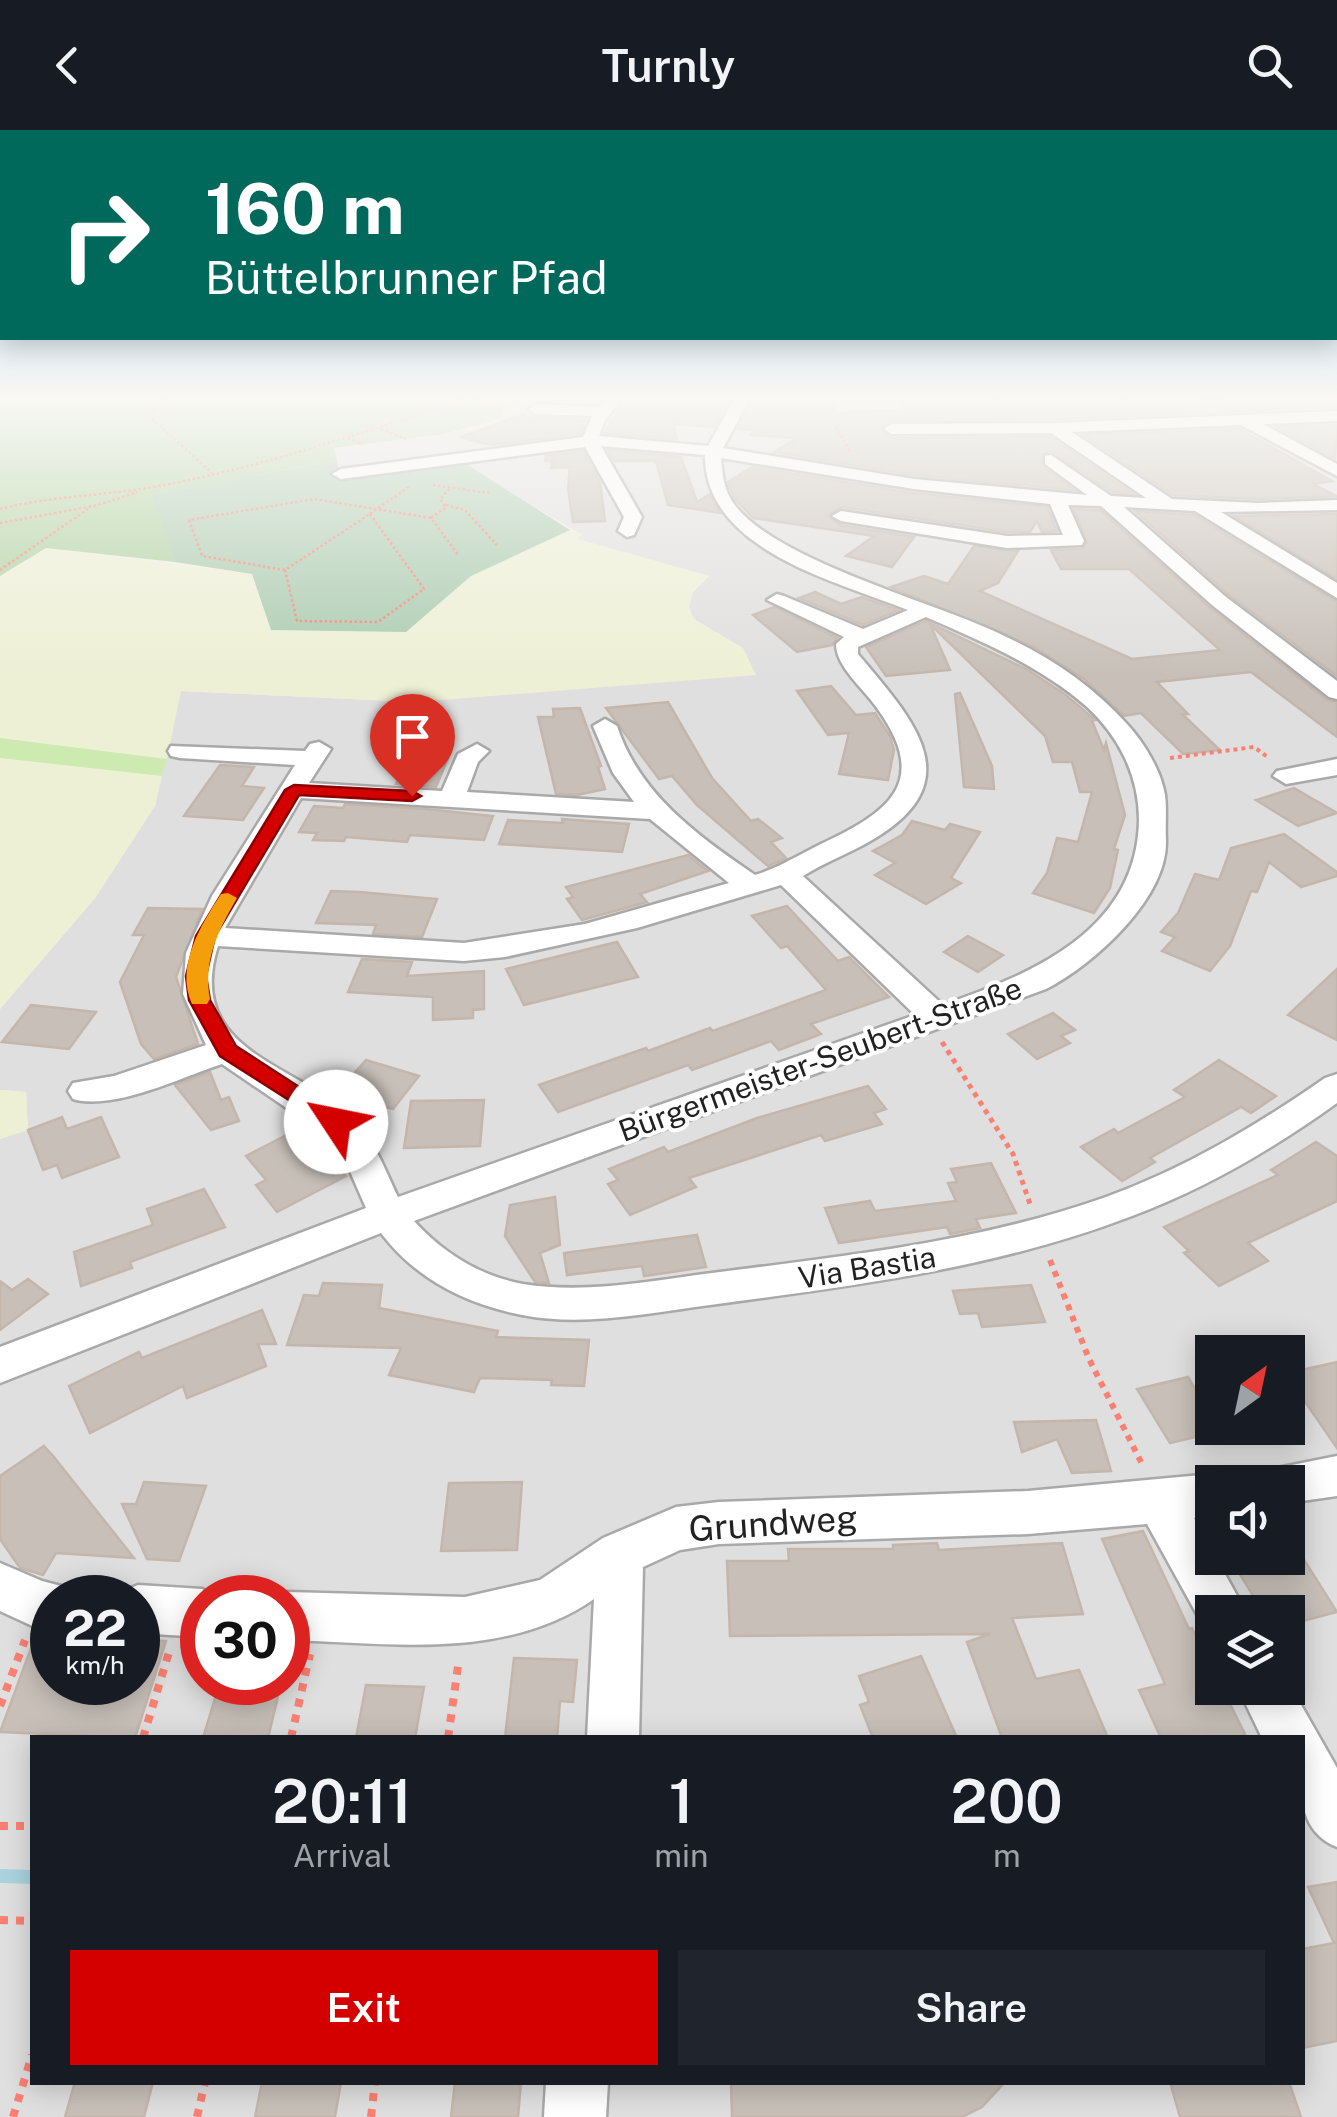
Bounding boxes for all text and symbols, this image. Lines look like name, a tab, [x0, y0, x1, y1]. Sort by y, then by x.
icon: back	[40, 38, 95, 93]
icon: search	[1242, 38, 1297, 93]
text: Turnly	[602, 39, 735, 92]
text: 160 m	[205, 167, 405, 250]
icon: right	[40, 170, 170, 300]
text: Büttelbrunner Pfad	[205, 251, 608, 304]
pin	[370, 694, 455, 797]
icon: arrive	[385, 709, 440, 764]
street label: Bürgermeister-Seubert-Straße	[614, 969, 1026, 1149]
position arrow	[284, 1070, 388, 1174]
street label: Via Bastia	[796, 1238, 938, 1296]
north arrow	[1195, 1335, 1305, 1445]
map controls	[1195, 1335, 1305, 1705]
button: sound	[1195, 1465, 1305, 1575]
street label: Grundweg	[687, 1497, 859, 1549]
speed limit sign: 30	[180, 1575, 310, 1705]
button: layers	[1195, 1595, 1305, 1705]
text: 22	[63, 1598, 127, 1657]
text: km/h	[66, 1650, 124, 1680]
text: 20:11	[272, 1766, 412, 1837]
text: 1	[669, 1766, 694, 1837]
text: 200	[951, 1766, 1063, 1837]
text: Arrival	[293, 1837, 392, 1874]
text: min	[654, 1837, 708, 1874]
text: m	[993, 1837, 1021, 1874]
button: Exit	[70, 1950, 658, 2065]
button: Share	[678, 1950, 1265, 2065]

